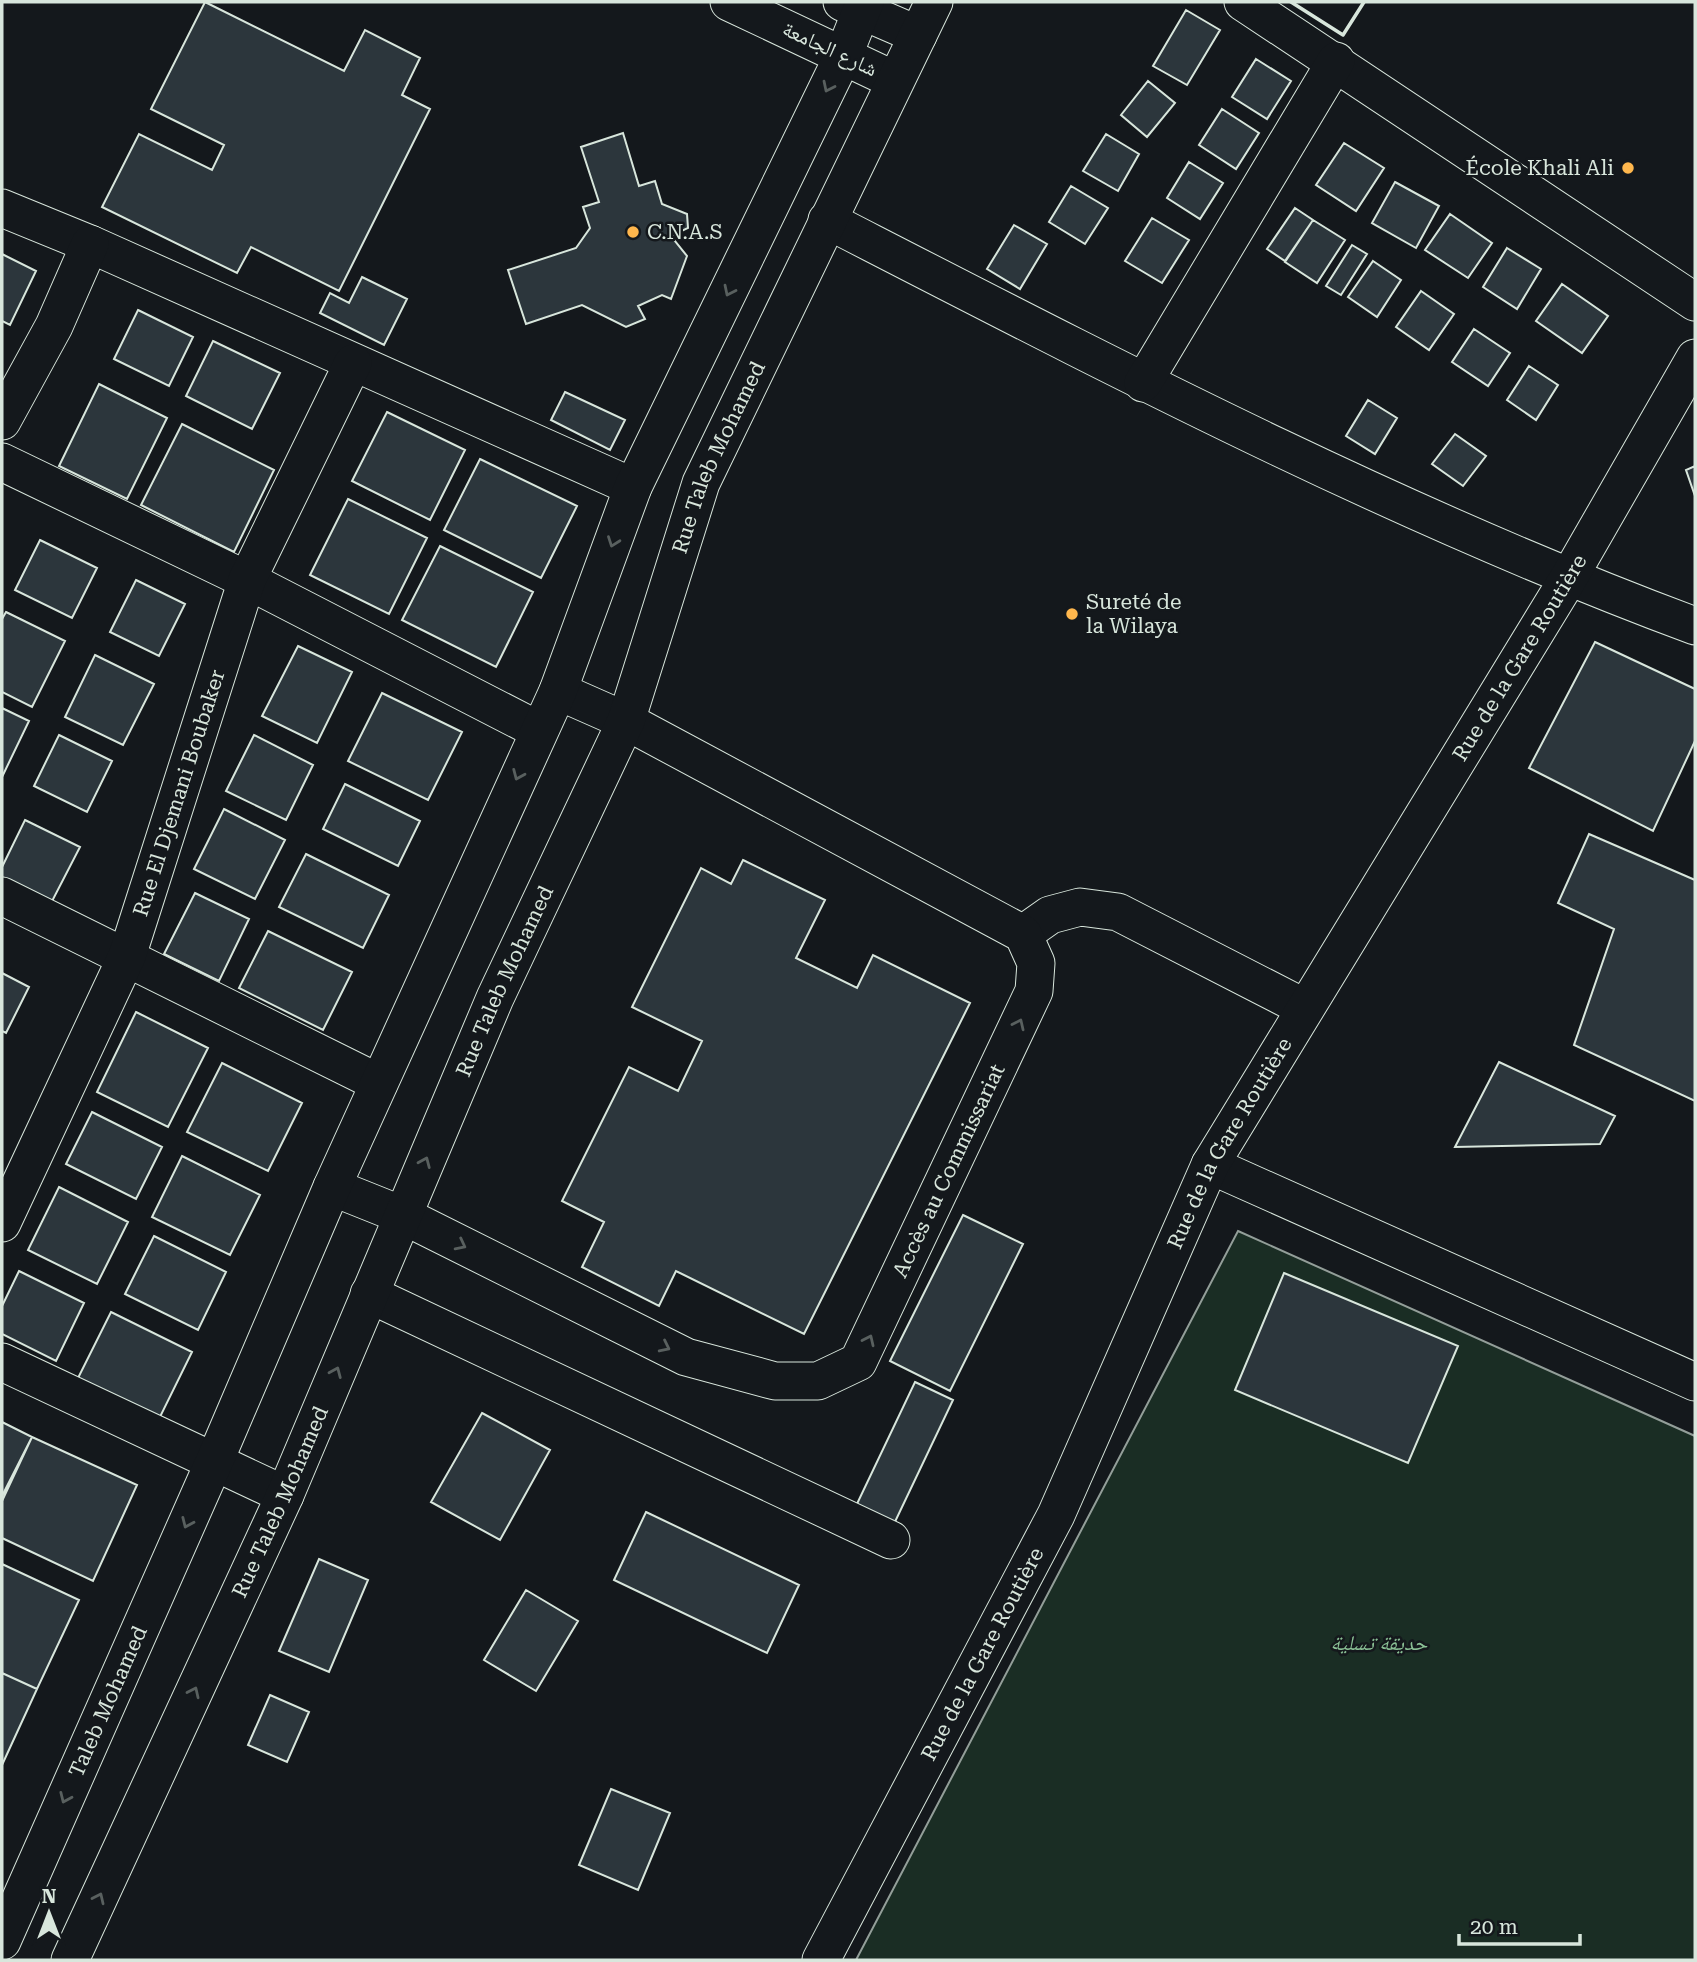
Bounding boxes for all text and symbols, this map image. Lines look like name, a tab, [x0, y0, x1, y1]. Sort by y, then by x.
street label: شارع الجامعة	[778, 17, 881, 82]
one-way arrow	[823, 80, 837, 92]
place label: École Khali Ali	[1466, 155, 1614, 180]
marker: École Khali Ali	[1620, 160, 1636, 176]
place label: C.N.A.S	[647, 220, 723, 244]
marker: C.N.A.S	[625, 224, 641, 240]
one-way arrow	[723, 284, 737, 296]
street label: Rue Taleb Mohamed	[668, 357, 770, 556]
one-way arrow	[607, 536, 621, 548]
street label: Rue de la Gare Routière	[1448, 550, 1592, 765]
place label: Sureté de la Wilaya	[1086, 590, 1182, 638]
marker: Sureté de la Wilaya	[1064, 606, 1080, 622]
street label: Rue El Djemani Boubaker	[128, 666, 230, 919]
one-way arrow	[512, 768, 526, 780]
street label: Rue Taleb Mohamed	[451, 882, 558, 1080]
one-way arrow	[1010, 1019, 1024, 1031]
street label: Rue de la Gare Routière	[1163, 1033, 1297, 1252]
street label: Accès au Commissariat	[888, 1060, 1010, 1281]
one-way arrow	[416, 1157, 430, 1169]
one-way arrow	[454, 1237, 466, 1251]
one-way arrow	[860, 1335, 874, 1347]
one-way arrow	[658, 1338, 670, 1352]
one-way arrow	[328, 1367, 342, 1379]
street label: Rue Taleb Mohamed	[227, 1402, 333, 1601]
one-way arrow	[182, 1516, 196, 1528]
street label: Rue de la Gare Routière	[917, 1543, 1049, 1765]
street label: Taleb Mohamed	[64, 1622, 152, 1781]
park label: حديقة تسلية	[1331, 1631, 1428, 1655]
one-way arrow	[186, 1687, 200, 1699]
one-way arrow	[59, 1791, 73, 1803]
north arrow	[14, 1878, 84, 1948]
text: N	[42, 1885, 57, 1908]
one-way arrow	[91, 1893, 105, 1905]
scale bar	[1459, 1902, 1580, 1946]
text: 20 m	[1470, 1915, 1518, 1939]

